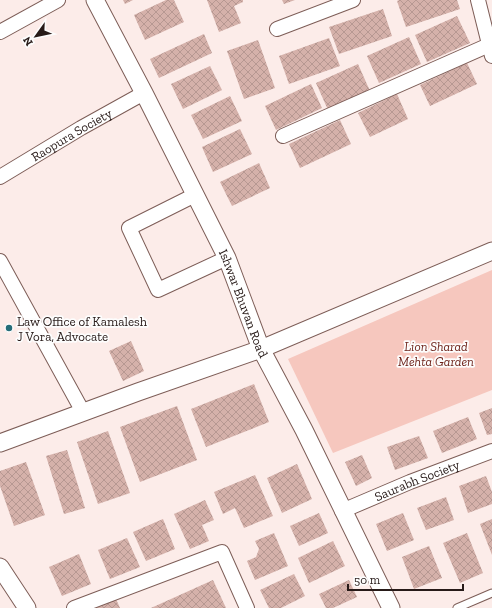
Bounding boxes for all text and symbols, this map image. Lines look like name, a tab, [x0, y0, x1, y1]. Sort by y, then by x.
north arrow	[16, 16, 56, 56]
text: N	[20, 34, 36, 48]
street label: Raopura Society	[28, 105, 115, 164]
street label: Ishwar Bhuvan Road	[216, 247, 271, 360]
place label: Law Office of Kamalesh J Vora, Advocate	[17, 314, 148, 344]
marker: Law Office of Kamalesh J Vora, Advocate	[4, 323, 14, 333]
park label: Lion Sharad Mehta Garden	[398, 339, 474, 369]
street label: Saurabh Society	[372, 457, 462, 504]
scale bar	[348, 566, 463, 592]
text: 50 m	[354, 573, 381, 587]

